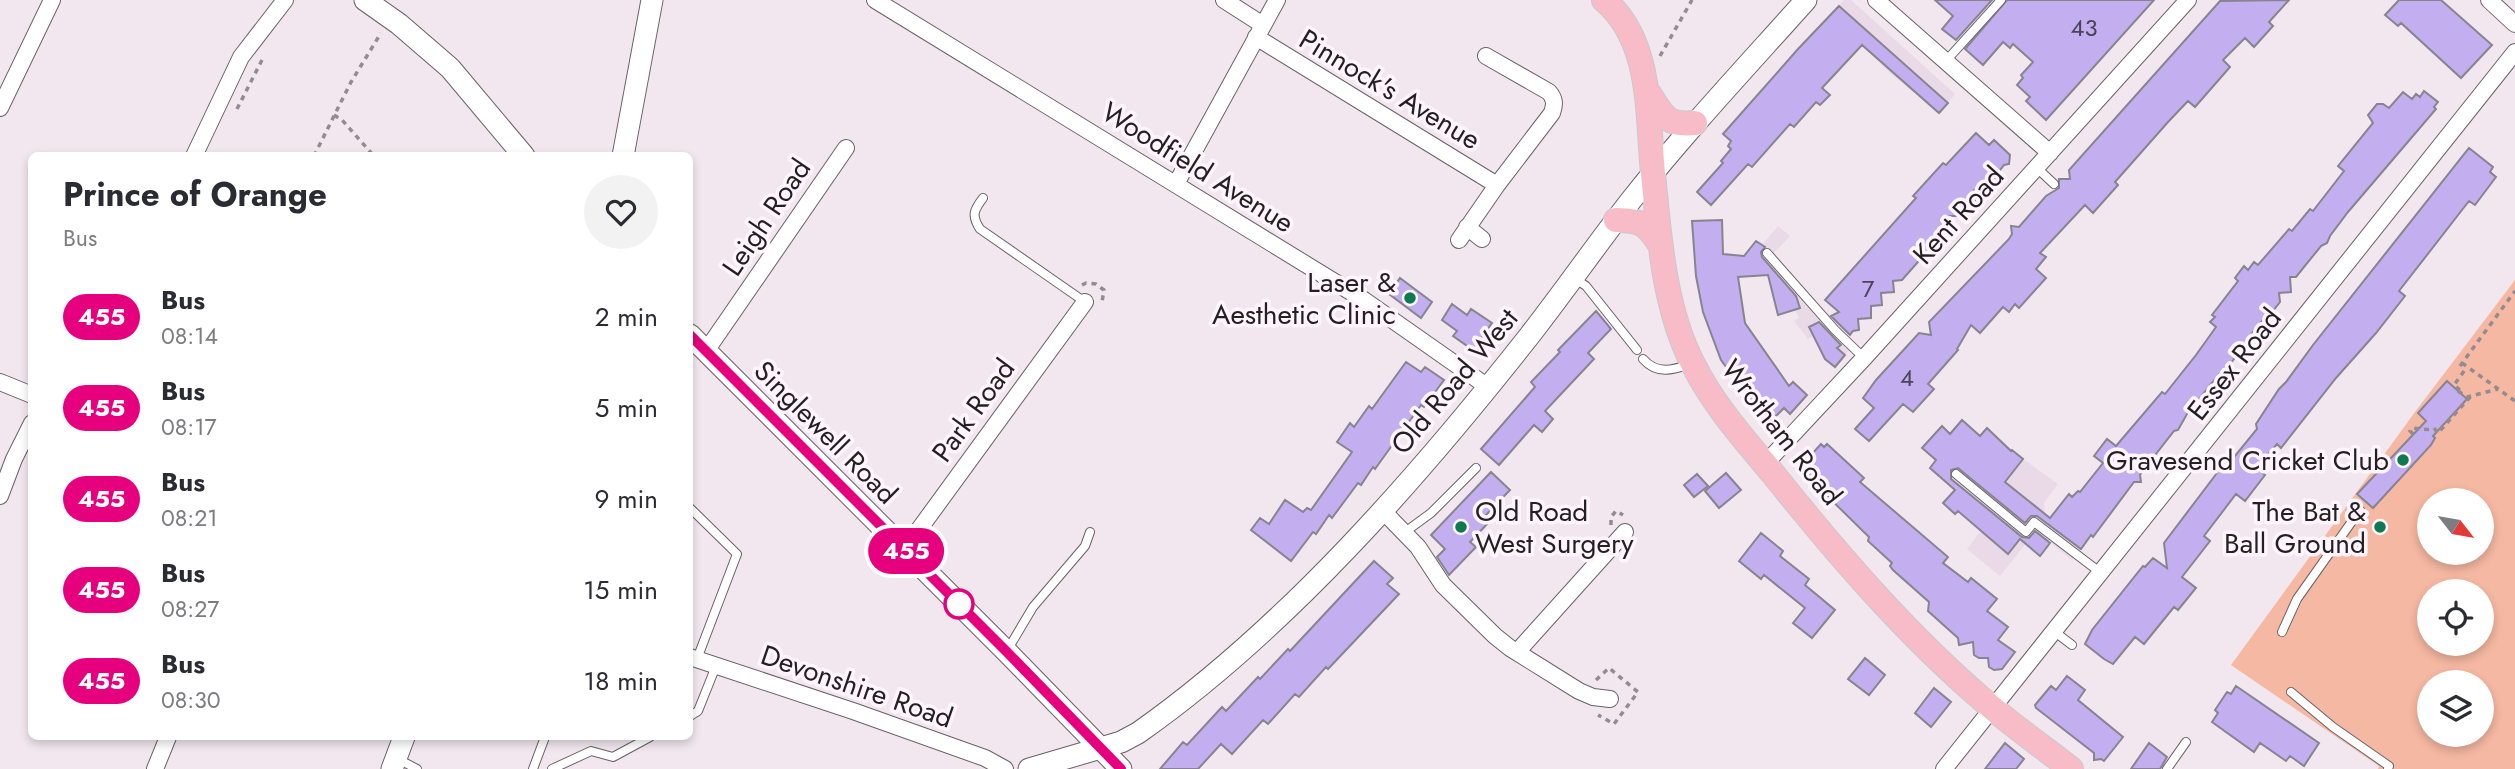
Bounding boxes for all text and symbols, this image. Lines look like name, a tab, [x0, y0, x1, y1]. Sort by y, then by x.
house number: 43	[2070, 10, 2098, 45]
street label: Pinnock's Avenue	[1291, 19, 1488, 160]
street label: Woodfield Avenue	[1094, 92, 1302, 243]
street label: Leigh Road	[712, 150, 821, 284]
street label: Kent Road	[1903, 157, 2014, 274]
text: Prince of Orange	[63, 171, 327, 218]
button: heart	[584, 175, 658, 249]
text: Bus	[63, 221, 97, 255]
place label: Laser & Aesthetic Clinic	[1212, 262, 1396, 335]
house number: 7	[1862, 271, 1875, 306]
text: Bus	[161, 281, 205, 319]
marker: Laser & Aesthetic Clinic	[1402, 290, 1418, 306]
text: 2 min	[595, 298, 658, 336]
text: 455	[78, 299, 125, 334]
street label: Old Road West	[1381, 299, 1528, 463]
street label: Essex Road	[2177, 299, 2291, 429]
text: 08:14	[161, 319, 218, 353]
street label: Park Road	[922, 350, 1025, 470]
street label: Wrotham Road	[1711, 350, 1852, 514]
street label: Singlewell Road	[745, 351, 907, 513]
house number: 4	[1900, 360, 1914, 395]
text: Bus	[161, 372, 205, 410]
text: 5 min	[595, 389, 658, 427]
text: 455	[78, 390, 125, 425]
text: 08:17	[161, 410, 217, 444]
place label: Gravesend Cricket Club	[2106, 440, 2389, 481]
marker: Gravesend Cricket Club	[2395, 452, 2411, 468]
text: Bus	[161, 463, 205, 501]
text: 9 min	[595, 480, 658, 518]
text: 455	[78, 481, 125, 516]
north arrow	[2417, 488, 2494, 565]
map controls	[2417, 488, 2494, 747]
place label: Old Road West Surgery	[1475, 491, 1634, 564]
place label: The Bat & Ball Ground	[2224, 491, 2366, 564]
text: 08:21	[161, 501, 218, 535]
marker: Old Road West Surgery	[1453, 519, 1469, 535]
marker: The Bat & Ball Ground	[2372, 519, 2388, 535]
line badge: 455	[866, 528, 946, 574]
text: 455	[882, 533, 930, 568]
text: Bus	[161, 554, 205, 592]
text: 15 min	[583, 571, 658, 609]
text: 455	[78, 572, 125, 607]
button: locate	[2417, 579, 2494, 656]
unlabelled marker	[944, 589, 974, 619]
text: 08:27	[161, 592, 219, 626]
street label: Devonshire Road	[755, 634, 958, 739]
text: Bus	[161, 645, 205, 683]
text: 18 min	[584, 662, 658, 700]
text: 455	[78, 663, 125, 698]
button: layers	[2417, 670, 2494, 747]
text: 08:30	[161, 683, 221, 717]

